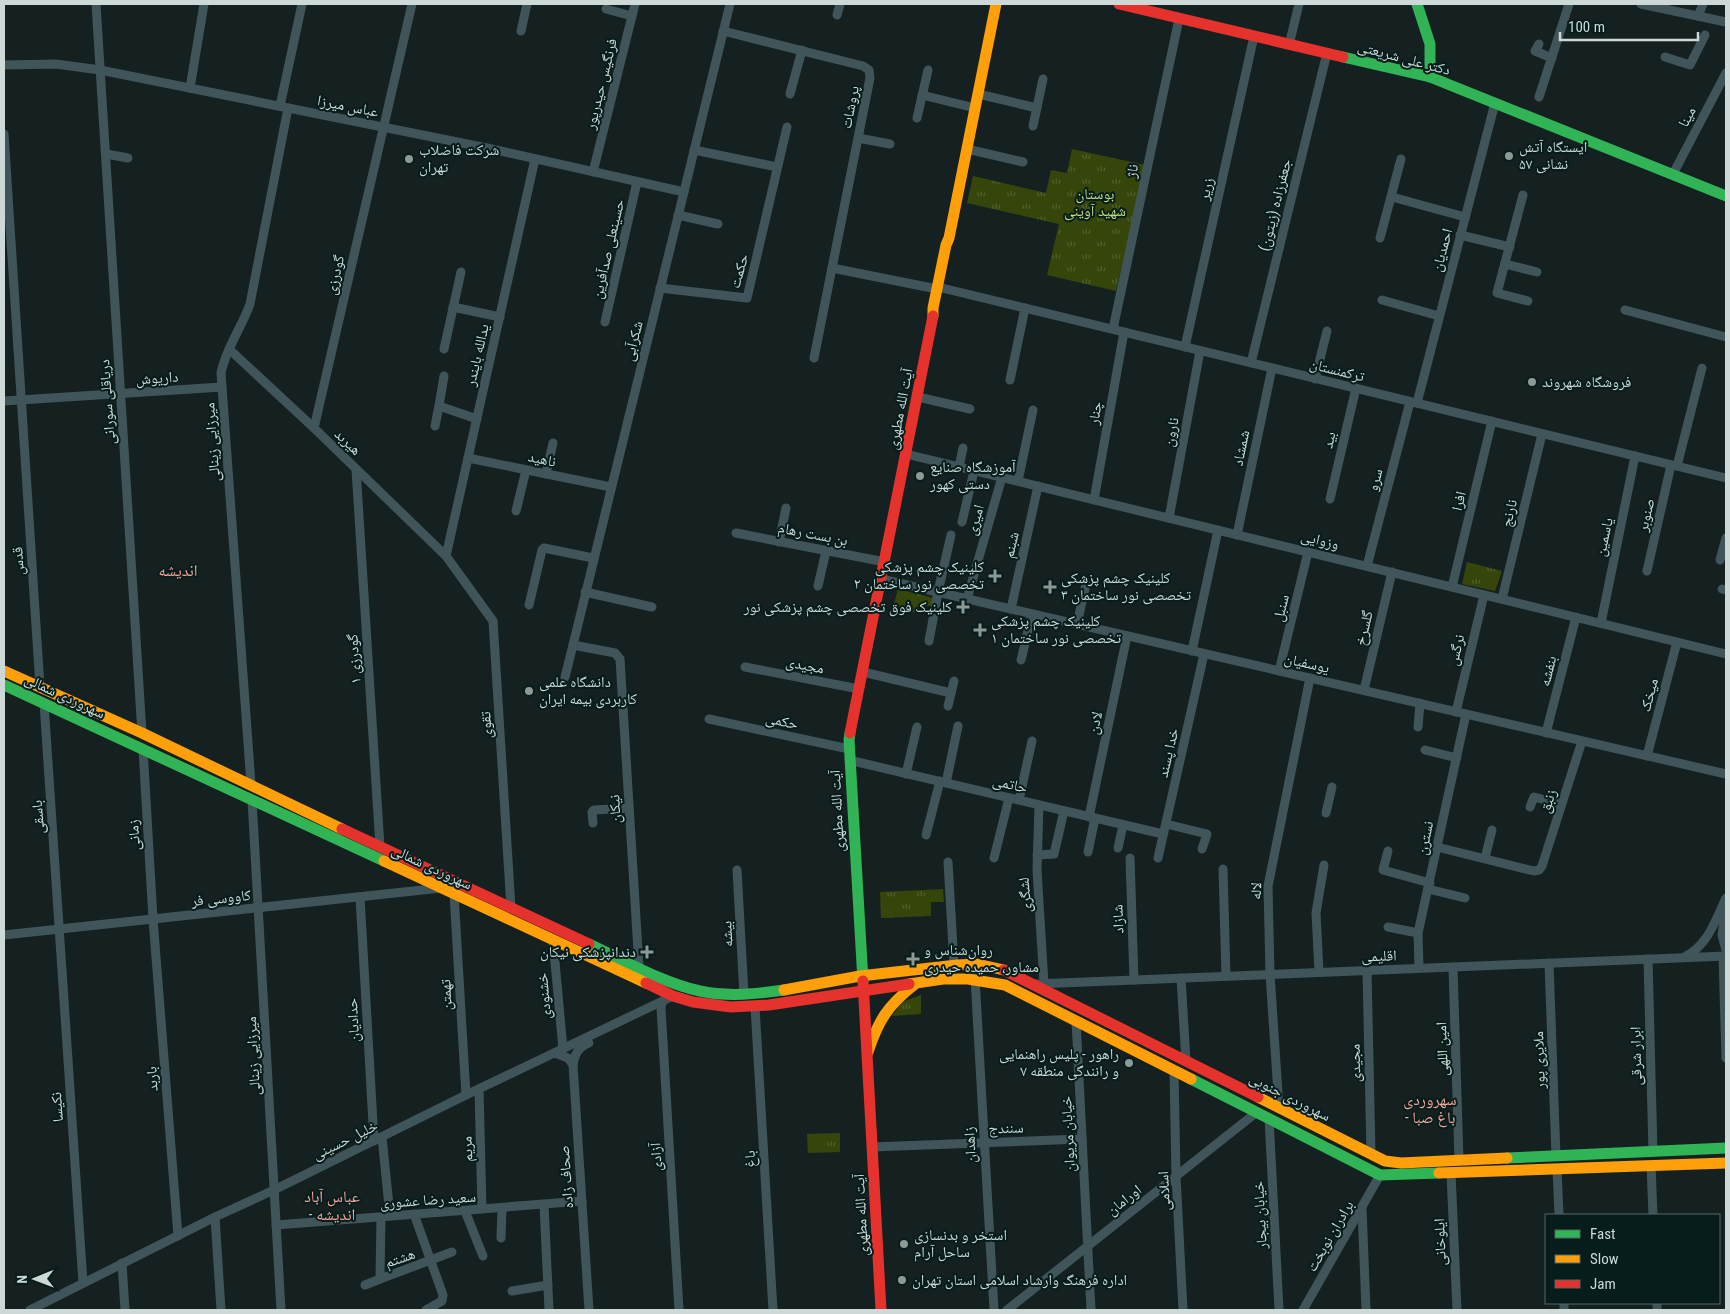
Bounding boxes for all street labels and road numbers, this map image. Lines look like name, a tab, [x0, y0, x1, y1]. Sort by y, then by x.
street label: فرنگیس حیدرپور	[581, 37, 622, 133]
street label: دکتر علی شریعتی	[1355, 37, 1452, 80]
street label: پروشات	[837, 84, 863, 130]
street label: عباس میرزا	[316, 91, 381, 122]
street label: مینا	[1674, 104, 1700, 130]
street label: جعفرزاده (زیتون)	[1255, 157, 1296, 253]
street label: ناژ	[1122, 162, 1142, 181]
street label: زریر	[1194, 176, 1217, 203]
street label: حسینعلی صدآفرین	[588, 197, 629, 301]
street label: احمدیان	[1428, 226, 1457, 274]
street label: حکمت	[726, 251, 753, 290]
street label: گودرزی	[322, 253, 349, 297]
street label: شکرآبی	[619, 319, 648, 363]
street label: یدالله بایندر	[461, 322, 493, 389]
street label: ترکمنستان	[1307, 355, 1367, 387]
street label: دریاقلی سورانی	[95, 359, 120, 445]
street label: آیت الله مطهری	[883, 366, 918, 451]
street label: داریوش	[135, 368, 179, 389]
street label: چنار	[1084, 399, 1106, 427]
street label: میرزایی زینالی	[200, 402, 225, 482]
street label: نارون	[1159, 416, 1184, 448]
street label: هیربد	[331, 425, 365, 459]
street label: شمشاد	[1228, 428, 1254, 467]
street label: بید	[1318, 430, 1340, 450]
street label: ناهید	[526, 447, 558, 471]
street label: سرو	[1363, 466, 1387, 493]
street label: افرا	[1448, 489, 1470, 513]
street label: نارنج	[1497, 497, 1522, 529]
street label: صنوبر	[1633, 497, 1659, 534]
street label: امیری	[962, 503, 989, 538]
street label: یاسمین	[1591, 516, 1618, 558]
street label: بن بست رهام	[776, 518, 849, 551]
street label: وزوایی	[1299, 527, 1341, 554]
street label: شبنم	[999, 530, 1024, 560]
street label: قدس	[8, 546, 29, 576]
street label: سنبل	[1269, 592, 1294, 624]
street label: گلسرخ	[1351, 608, 1378, 648]
street label: گودرزی ۱	[343, 633, 366, 685]
street label: نرگس	[1444, 633, 1469, 668]
street label: یوسفیان	[1282, 649, 1332, 678]
street label: مجیدی	[784, 652, 826, 679]
street label: بنفشه	[1536, 654, 1560, 688]
street label: سهروردی شمالی	[21, 670, 108, 723]
street label: میخک	[1636, 676, 1662, 714]
street label: حکمی	[764, 709, 800, 734]
street label: تقوی	[476, 710, 497, 739]
street label: لادن	[1084, 710, 1107, 736]
street label: خدا پسند	[1154, 726, 1183, 780]
street label: آیت الله مطهری	[826, 768, 849, 853]
street label: حاتمی	[991, 771, 1030, 798]
street label: زنبق	[1536, 787, 1561, 815]
street label: نیکان	[605, 794, 626, 824]
street label: باسقی	[28, 799, 49, 835]
street label: زمانی	[124, 819, 145, 851]
street label: نسترن	[1413, 819, 1438, 857]
street label: سهروردی شمالی	[388, 841, 475, 894]
street label: لشگری	[1014, 877, 1037, 913]
street label: لاله	[1247, 882, 1265, 900]
street label: کاووسی فر	[189, 886, 252, 911]
street label: شازاد	[1108, 904, 1128, 934]
street label: بیشه	[717, 920, 737, 948]
street label: اقلیمی	[1361, 946, 1397, 967]
street label: خشنودی	[533, 972, 556, 1020]
street label: تهمتن	[436, 978, 457, 1011]
street label: حدادیان	[343, 997, 364, 1043]
street label: میرزایی زینالی	[242, 1016, 265, 1096]
street label: امین اللهی	[1432, 1021, 1453, 1077]
street label: ابرار شرقی	[1626, 1026, 1647, 1086]
street label: ملایری پور	[1529, 1031, 1550, 1090]
street label: مجیدی	[1346, 1043, 1365, 1082]
street label: باربد	[142, 1066, 162, 1092]
street label: سهروردی جنوبی	[1246, 1069, 1334, 1126]
street label: نکیسا	[47, 1091, 67, 1123]
street label: خیابان مریوان	[1057, 1095, 1080, 1173]
street label: خلیل حسینی	[309, 1116, 381, 1164]
street label: سنندج	[988, 1118, 1024, 1139]
street label: زاهدان	[960, 1126, 981, 1164]
street label: مریم	[458, 1136, 477, 1162]
street label: آزادی	[646, 1141, 667, 1172]
street label: صحاف زاده	[555, 1145, 577, 1209]
street label: باغ	[741, 1150, 760, 1168]
street label: اسلامی	[1154, 1171, 1175, 1211]
street label: آیت الله مطهری	[850, 1172, 873, 1257]
street label: خیابان بیجار	[1249, 1180, 1272, 1250]
street label: اورامان	[1103, 1181, 1146, 1220]
street label: سعید رضا عشوری	[379, 1188, 477, 1213]
street label: برادران نوبخت	[1302, 1197, 1358, 1275]
street label: ایلوخانی	[1430, 1218, 1451, 1266]
street label: هشتم	[382, 1244, 418, 1272]

